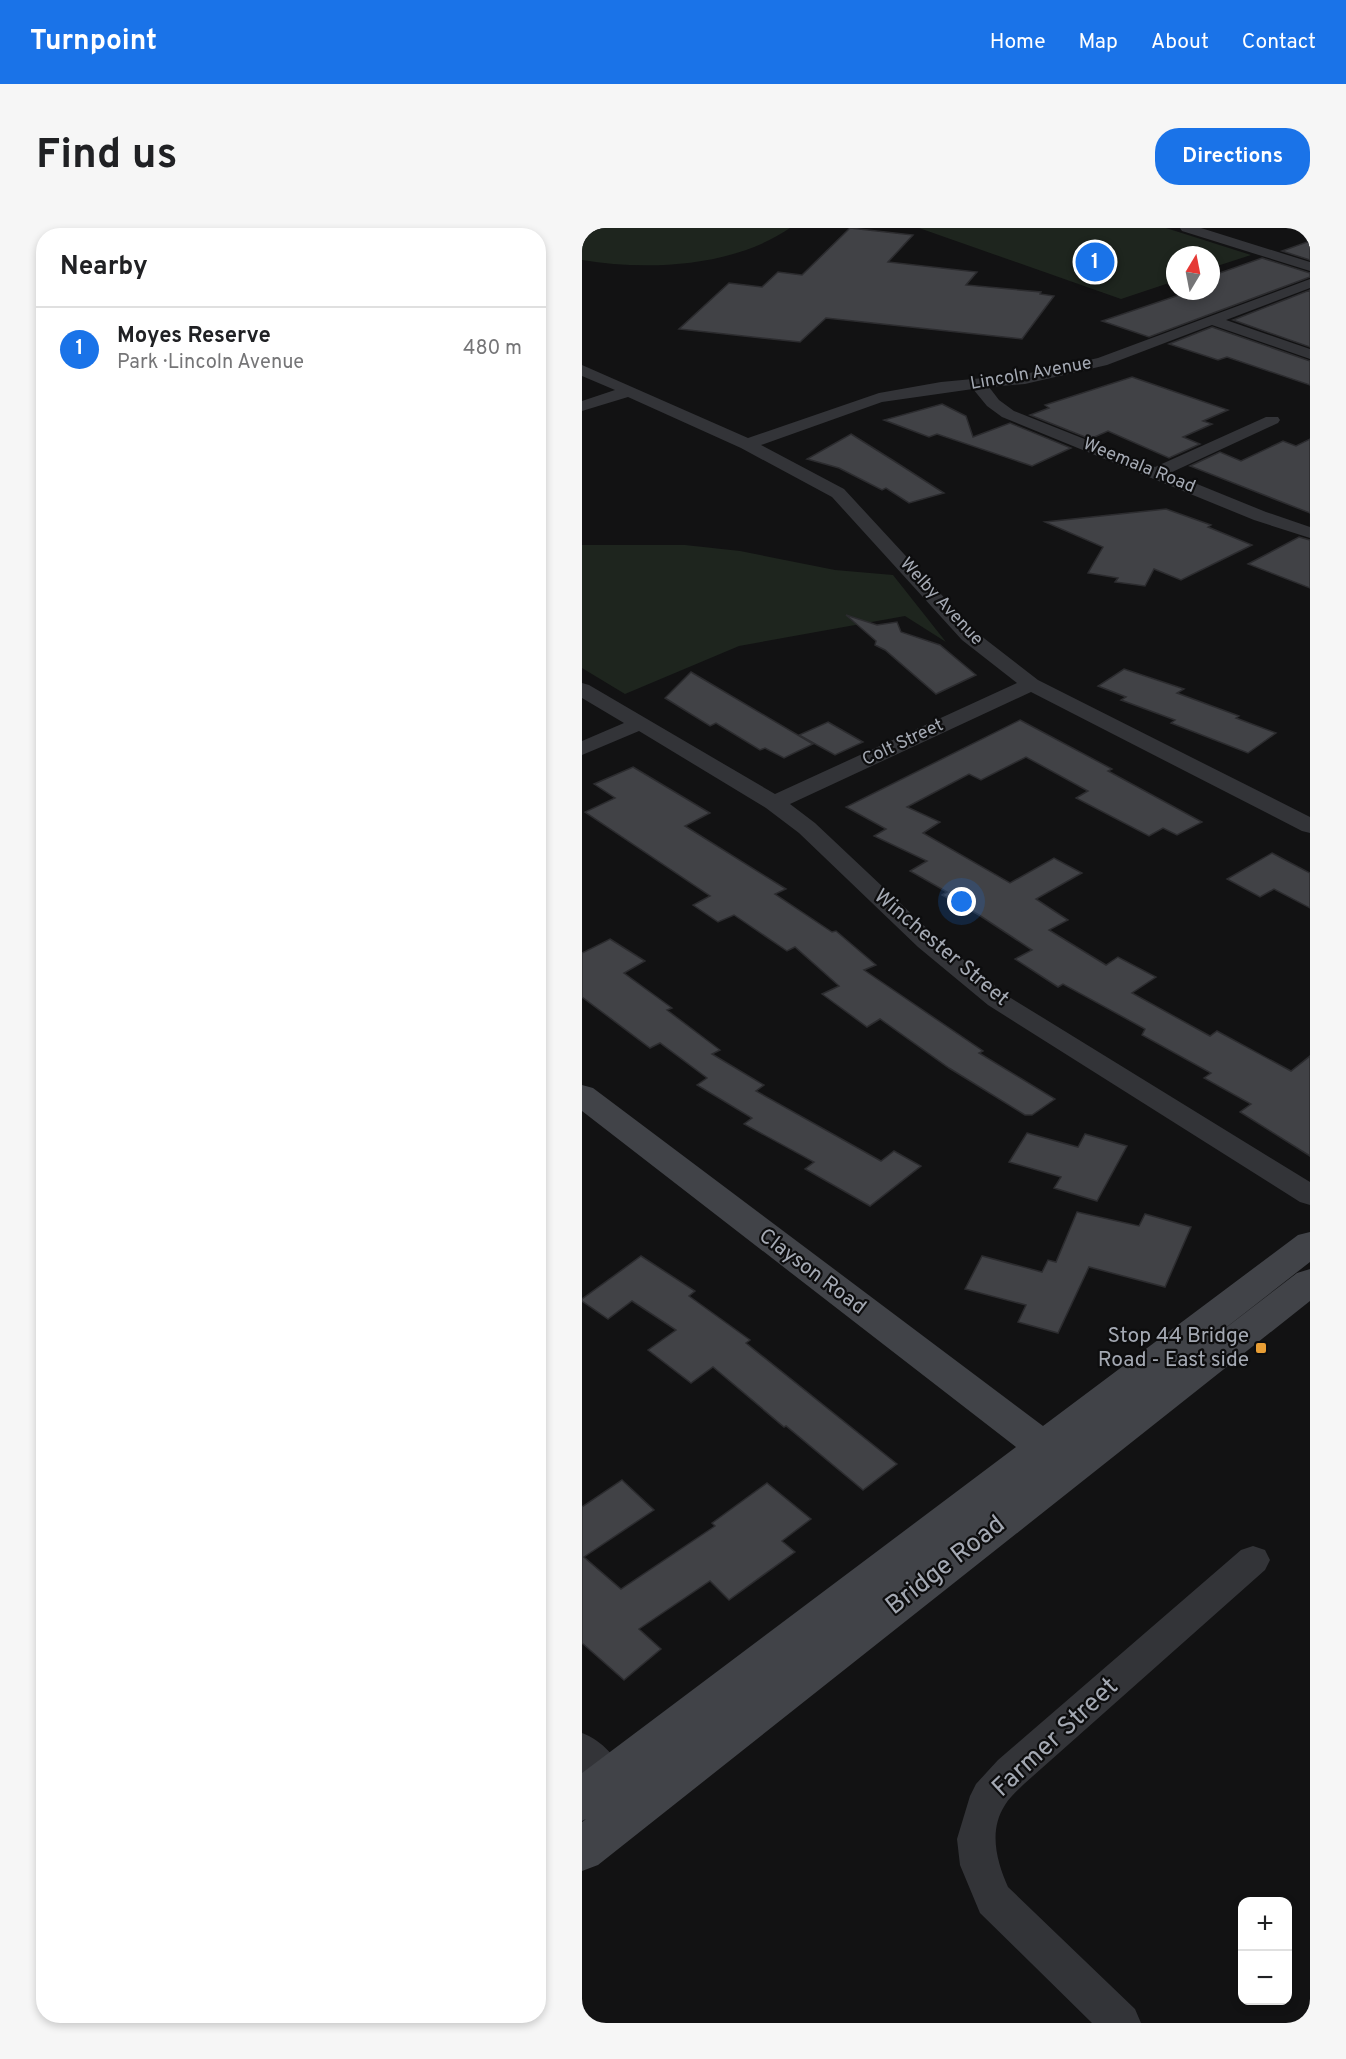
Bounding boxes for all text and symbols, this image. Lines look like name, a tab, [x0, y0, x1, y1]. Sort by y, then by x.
text: Turnpoint	[30, 24, 157, 60]
text: Home	[990, 29, 1046, 56]
text: Map	[1079, 29, 1118, 56]
text: About	[1151, 29, 1209, 56]
text: Contact	[1242, 29, 1316, 56]
button: Directions	[1155, 128, 1310, 185]
text: Find us	[36, 130, 177, 183]
pin: 1	[1076, 240, 1114, 285]
north arrow	[1166, 246, 1220, 300]
text: Nearby	[60, 251, 148, 284]
text: Moyes Reserve	[117, 323, 271, 350]
text: 1	[76, 336, 84, 362]
text: 480 m	[463, 336, 522, 362]
text: Park · Lincoln Avenue	[117, 350, 304, 376]
street label: Lincoln Avenue	[969, 352, 1093, 396]
street label: Weemala Road	[1079, 433, 1199, 499]
street label: Welby Avenue	[894, 553, 988, 651]
street label: Colt Street	[859, 714, 947, 772]
street label: Winchester Street	[868, 883, 1014, 1013]
your location	[947, 887, 976, 916]
street label: Clayson Road	[753, 1223, 871, 1321]
place label: Stop 44 Bridge Road - East side	[1098, 1323, 1249, 1374]
marker: Stop 44 Bridge Road - East side	[1254, 1341, 1268, 1355]
street label: Bridge Road	[879, 1509, 1013, 1623]
street label: Farmer Street	[986, 1671, 1126, 1805]
map controls	[1238, 1897, 1292, 2005]
button: +	[1238, 1897, 1292, 1951]
button: −	[1238, 1951, 1292, 2005]

